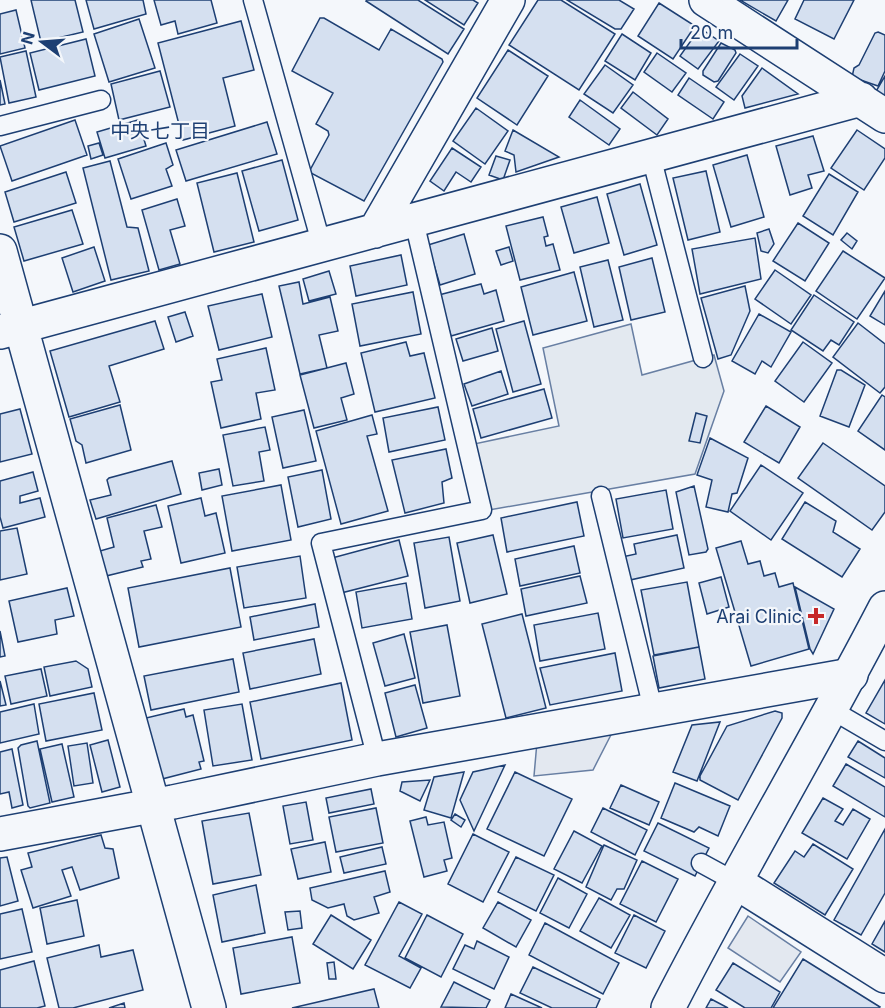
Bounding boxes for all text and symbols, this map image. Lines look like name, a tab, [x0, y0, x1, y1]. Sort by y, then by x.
north arrow	[12, 12, 72, 72]
scale bar	[681, 12, 796, 50]
text: 20 m	[690, 22, 733, 43]
text: N	[16, 29, 39, 46]
district label: 中央七丁目	[110, 119, 210, 143]
place label: Arai Clinic	[716, 606, 802, 627]
marker: Arai Clinic	[807, 607, 825, 625]

